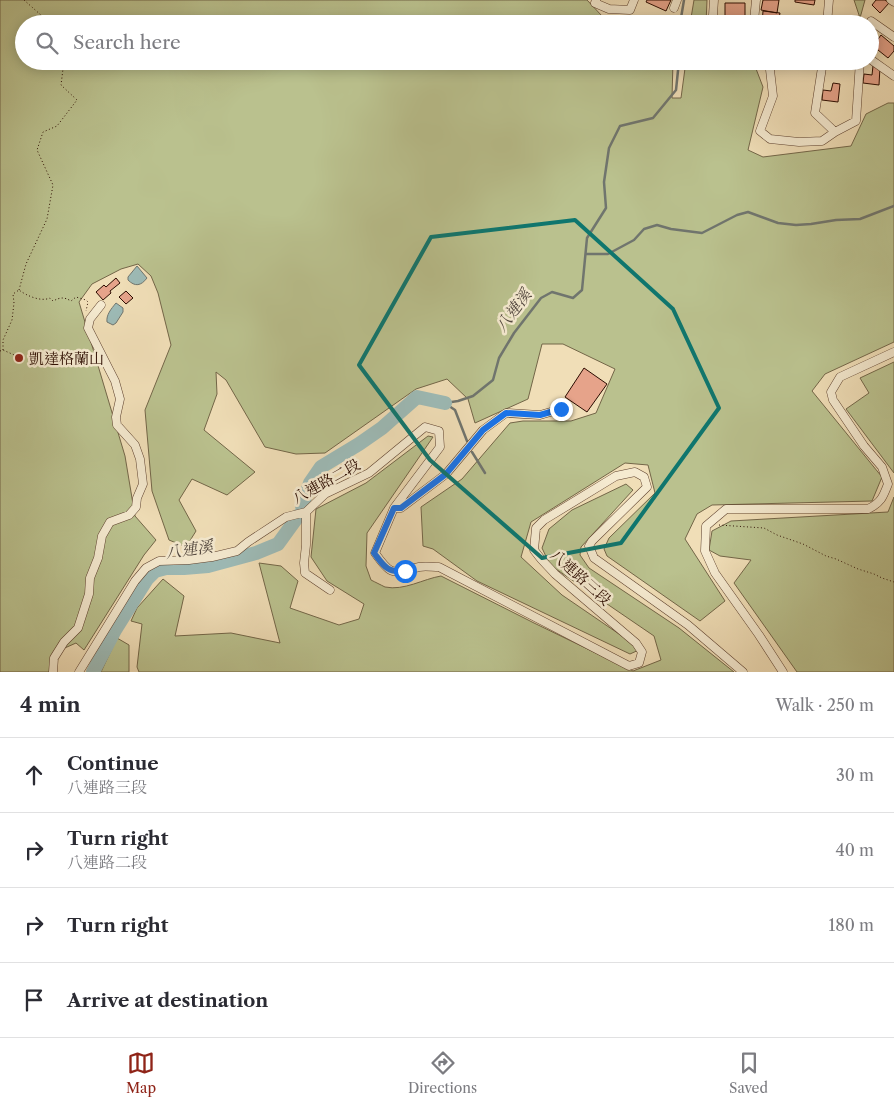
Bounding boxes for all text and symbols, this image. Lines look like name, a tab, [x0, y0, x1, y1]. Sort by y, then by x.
search box	[15, 15, 879, 70]
icon: search	[33, 29, 61, 57]
text: Search here	[73, 31, 181, 54]
water label: 八連溪	[491, 283, 537, 335]
place label: 凱達格蘭山	[29, 349, 104, 368]
marker: 凱達格蘭山	[13, 352, 25, 364]
route end	[550, 398, 573, 421]
street label: 八連路二段	[289, 455, 363, 507]
water label: 八連溪	[164, 535, 216, 562]
street label: 八連路三段	[547, 545, 615, 609]
route start	[394, 560, 417, 583]
text: 4 min	[20, 692, 81, 717]
text: Walk · 250 m	[776, 695, 874, 715]
text: Continue	[67, 752, 159, 775]
icon: ahead	[20, 761, 48, 789]
text: 30 m	[836, 765, 874, 785]
text: 八連路三段	[67, 777, 147, 797]
text: Turn right	[67, 827, 168, 850]
icon: right	[20, 836, 48, 864]
text: 40 m	[835, 840, 874, 860]
text: 八連路二段	[67, 852, 147, 872]
icon: right	[20, 911, 48, 939]
text: Turn right	[67, 914, 168, 937]
text: 180 m	[828, 915, 874, 935]
icon: arrive	[20, 986, 48, 1014]
text: Arrive at destination	[67, 989, 268, 1012]
tab: Map	[126, 1049, 156, 1097]
tab: Directions	[408, 1049, 477, 1097]
tab: Saved	[729, 1049, 768, 1097]

